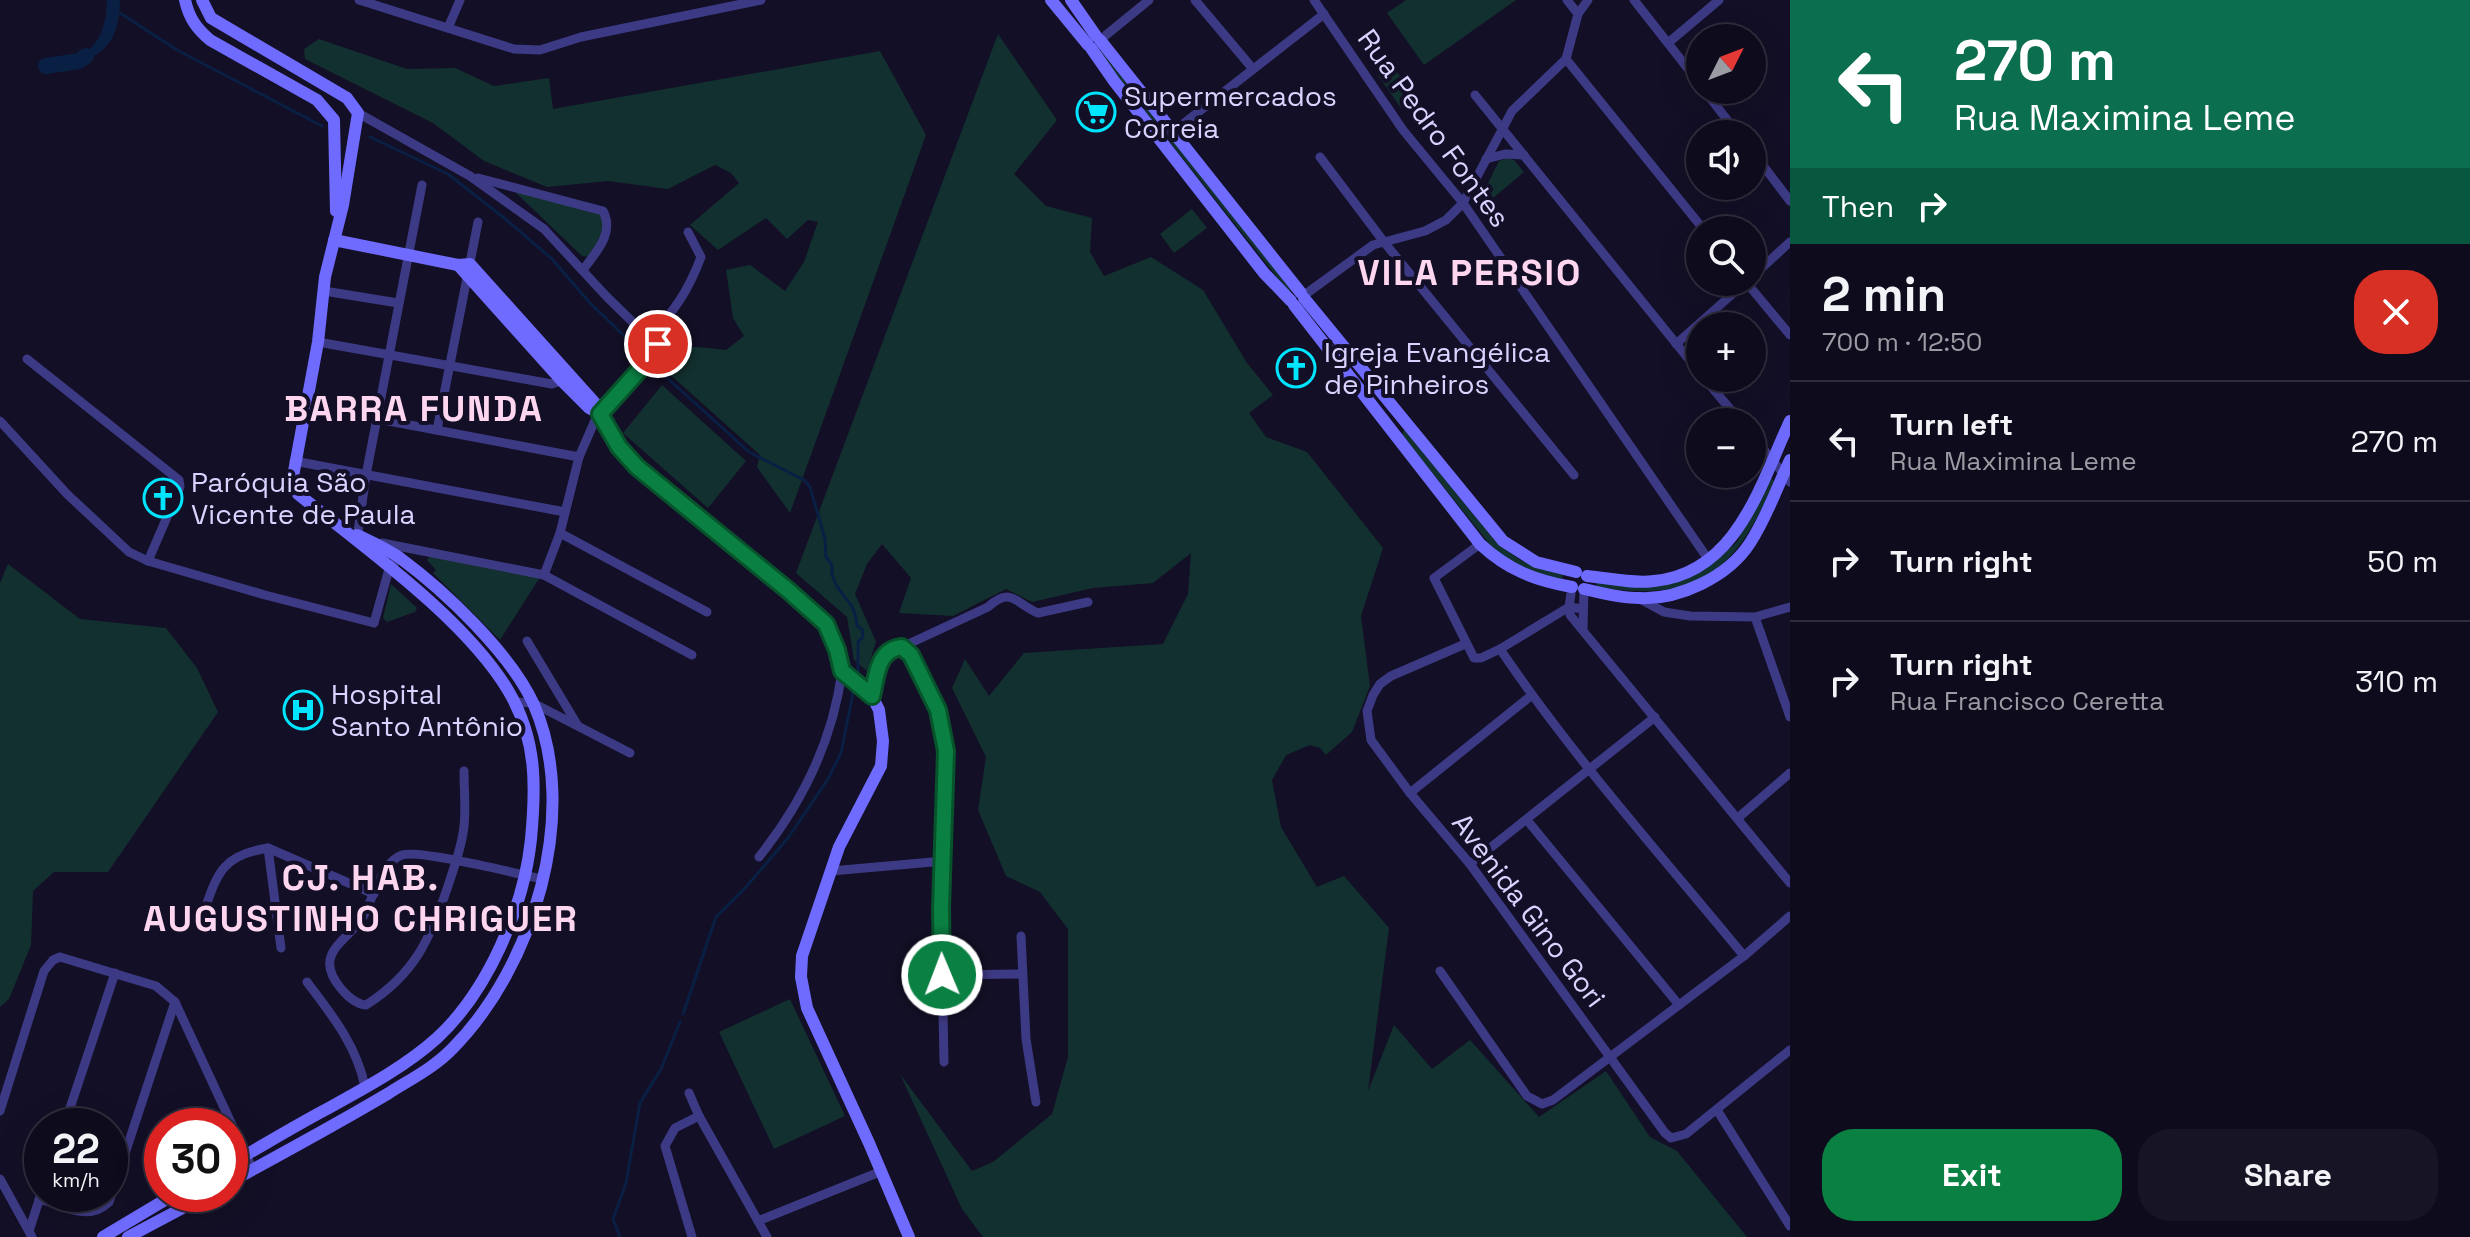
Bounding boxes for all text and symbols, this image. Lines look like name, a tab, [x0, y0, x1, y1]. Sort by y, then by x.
street label: Rua Pedro Fontes	[1350, 22, 1518, 234]
north arrow	[1686, 24, 1766, 104]
map controls	[1686, 24, 1766, 488]
text: 270 m	[1954, 25, 2116, 96]
icon: left	[1822, 32, 1926, 136]
place label: Supermercados Correia	[1124, 78, 1337, 146]
supermarket icon: Supermercados Correia	[1075, 91, 1117, 133]
text: Rua Maximina Leme	[1954, 95, 2296, 141]
button: sound	[1686, 120, 1766, 200]
icon: right	[1910, 184, 1954, 228]
text: Then	[1822, 187, 1894, 226]
button: search	[1686, 216, 1766, 296]
district label: VILA PERSIO	[1358, 250, 1582, 296]
text: 2 min	[1822, 264, 1946, 325]
button: close	[2354, 270, 2438, 354]
pin	[624, 310, 692, 378]
button: +	[1686, 312, 1766, 392]
icon: arrive	[636, 322, 680, 366]
text: 700 m · 12:50	[1822, 325, 1982, 359]
place label: Igreja Evangélica de Pinheiros	[1324, 334, 1550, 402]
church icon: Igreja Evangélica de Pinheiros	[1275, 347, 1317, 389]
district label: BARRA FUNDA	[284, 386, 544, 432]
text: Turn left	[1890, 405, 2013, 444]
button: −	[1686, 408, 1766, 488]
icon: left	[1822, 419, 1866, 463]
text: 270 m	[2351, 422, 2438, 461]
text: Rua Maximina Leme	[1890, 444, 2137, 478]
place label: Paróquia São Vicente de Paula	[191, 464, 416, 532]
church icon: Paróquia São Vicente de Paula	[142, 477, 184, 519]
icon: right	[1822, 539, 1866, 583]
text: Turn right	[1890, 542, 2033, 581]
text: 50 m	[2367, 542, 2438, 581]
text: Turn right	[1890, 645, 2033, 684]
icon: right	[1822, 659, 1866, 703]
text: 310 m	[2355, 662, 2438, 701]
place label: Hospital Santo Antônio	[331, 676, 523, 744]
text: Rua Francisco Ceretta	[1890, 684, 2164, 718]
hospital icon: Hospital Santo Antônio	[282, 689, 324, 731]
street label: Avenida Gino Gori	[1444, 806, 1614, 1014]
district label: CJ. HAB. AUGUSTINHO CHRIGUER	[143, 855, 579, 942]
position arrow	[900, 933, 984, 1017]
speed limit sign: 30	[144, 1108, 248, 1212]
text: 22	[52, 1124, 100, 1175]
button: Exit	[1822, 1129, 2122, 1221]
button: Share	[2138, 1129, 2438, 1221]
text: km/h	[52, 1167, 100, 1193]

